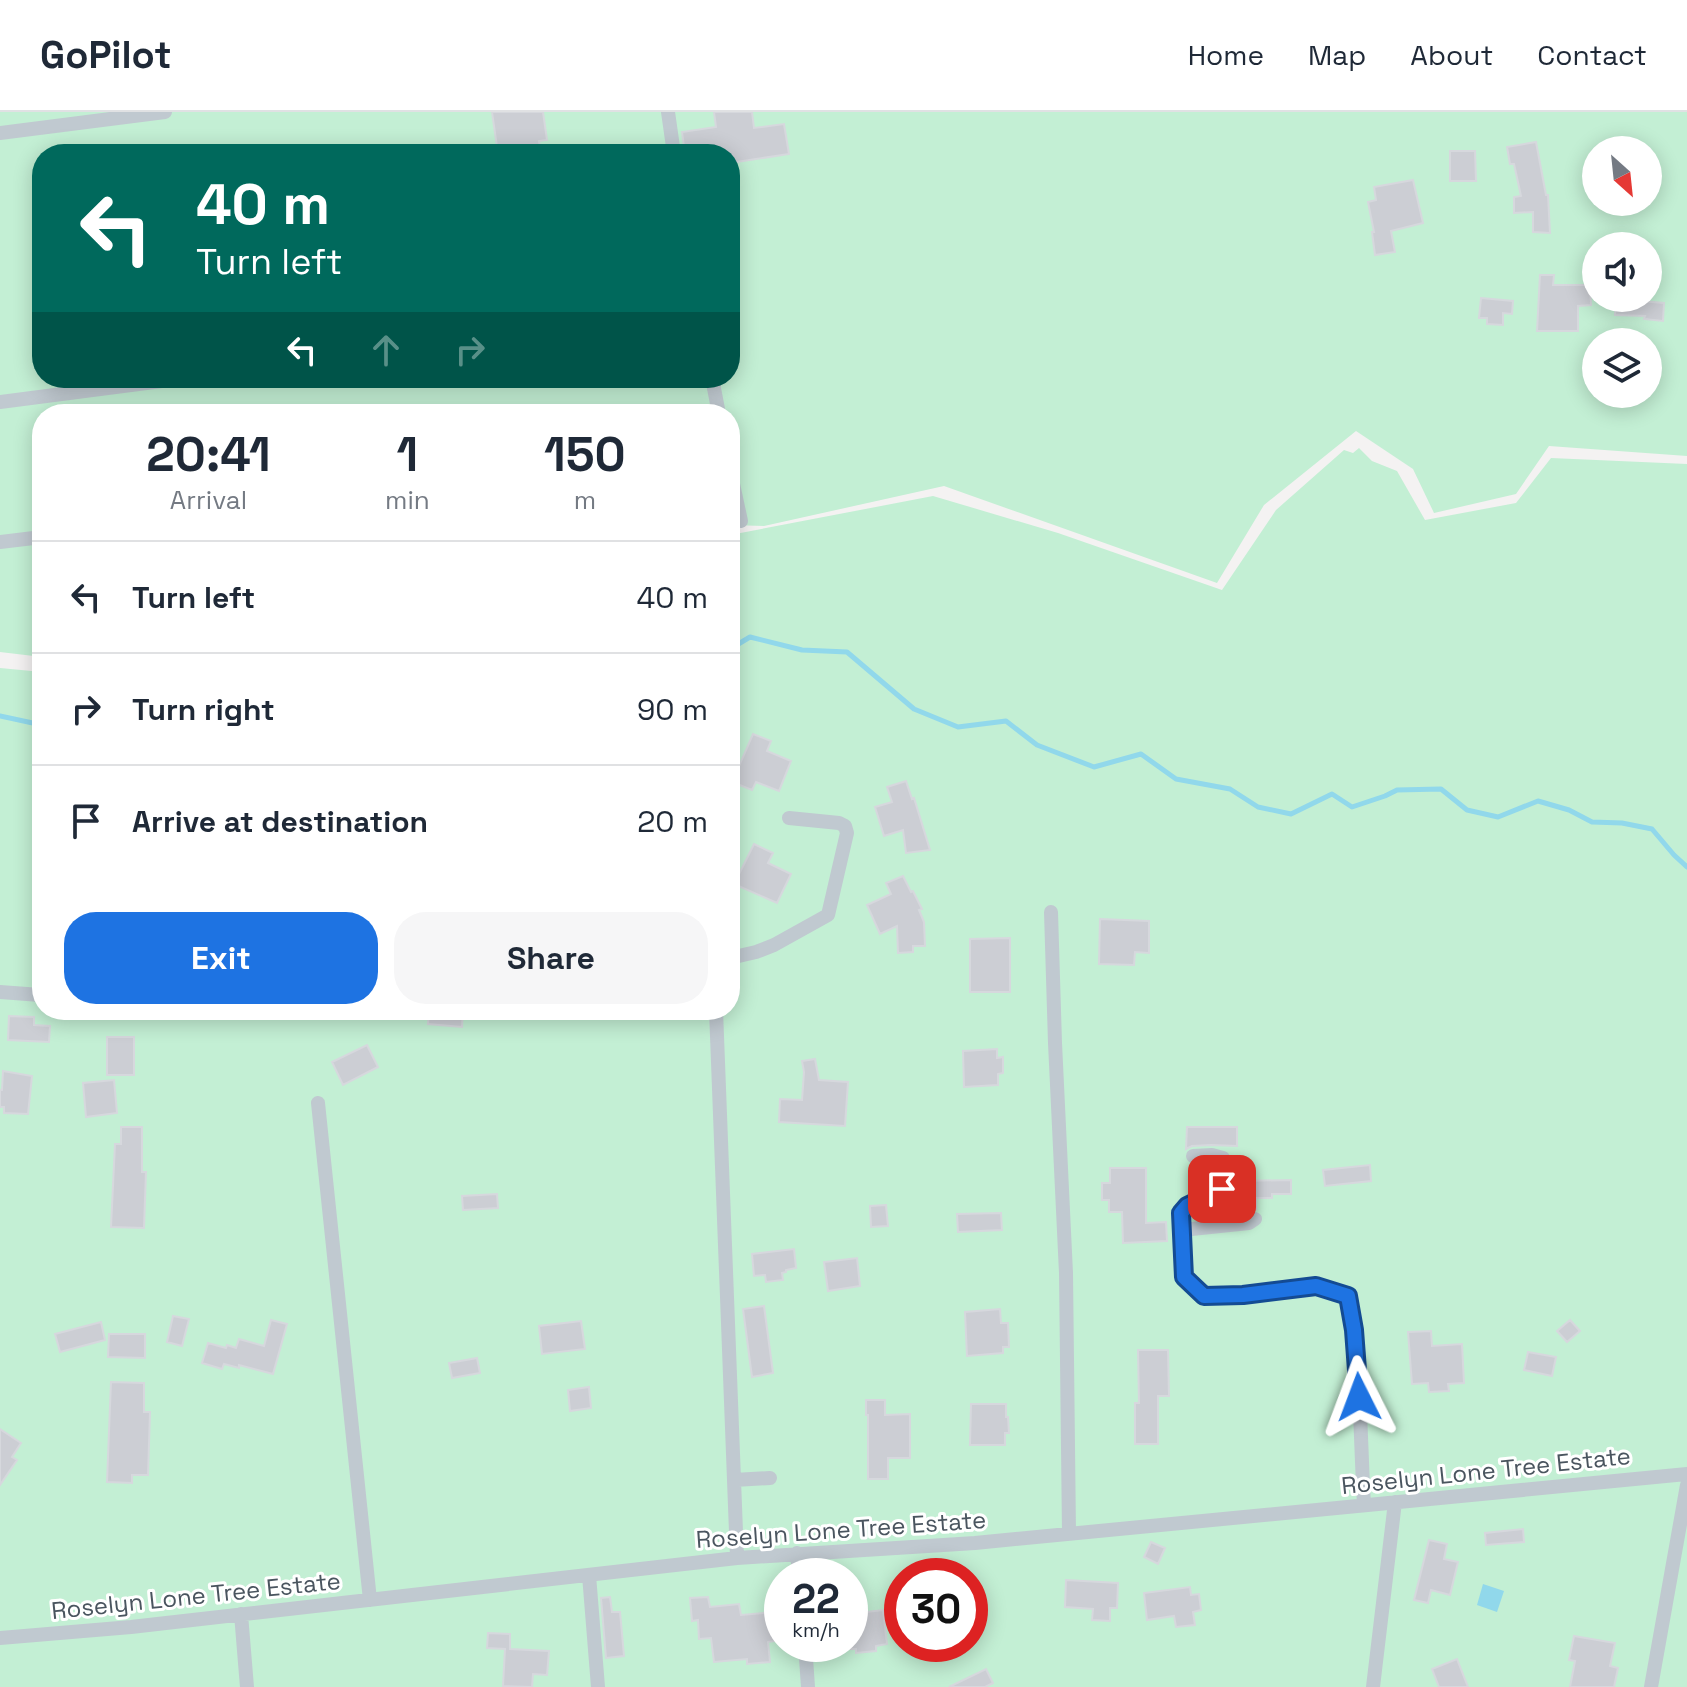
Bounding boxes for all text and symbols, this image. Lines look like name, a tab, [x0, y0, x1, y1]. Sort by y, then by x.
text: GoPilot	[40, 31, 172, 79]
text: Home	[1188, 37, 1264, 73]
text: Map	[1308, 37, 1366, 73]
text: About	[1410, 37, 1493, 73]
text: Contact	[1537, 37, 1647, 73]
north arrow	[1582, 136, 1662, 216]
map controls	[1582, 136, 1662, 408]
text: 40 m	[196, 169, 330, 240]
icon: left	[64, 176, 168, 280]
button: sound	[1582, 232, 1662, 312]
text: Turn left	[196, 239, 343, 285]
icon: left	[280, 328, 324, 372]
icon: ahead	[364, 328, 408, 372]
icon: right	[448, 328, 492, 372]
button: layers	[1582, 328, 1662, 408]
text: 20:41	[146, 424, 271, 485]
text: 1	[397, 424, 418, 485]
text: 150	[544, 424, 626, 485]
text: Arrival	[170, 483, 247, 517]
text: min	[385, 483, 430, 517]
text: m	[574, 483, 596, 517]
icon: left	[64, 575, 108, 619]
text: Turn left	[132, 578, 255, 617]
text: 40 m	[637, 578, 708, 617]
icon: right	[64, 687, 108, 731]
text: Turn right	[132, 690, 275, 729]
text: 90 m	[637, 690, 708, 729]
icon: arrive	[64, 799, 108, 843]
text: Arrive at destination	[132, 802, 428, 841]
text: 20 m	[637, 802, 708, 841]
button: Exit	[64, 912, 378, 1004]
button: Share	[394, 912, 708, 1004]
pin	[1188, 1155, 1256, 1223]
icon: arrive	[1200, 1167, 1244, 1211]
position arrow	[1317, 1355, 1401, 1439]
street label: Roselyn Lone Tree Estate	[1340, 1440, 1632, 1501]
street label: Roselyn Lone Tree Estate	[695, 1504, 987, 1555]
speed limit sign: 30	[884, 1558, 988, 1662]
street label: Roselyn Lone Tree Estate	[50, 1565, 342, 1626]
text: 22	[792, 1574, 840, 1625]
text: km/h	[792, 1617, 840, 1643]

